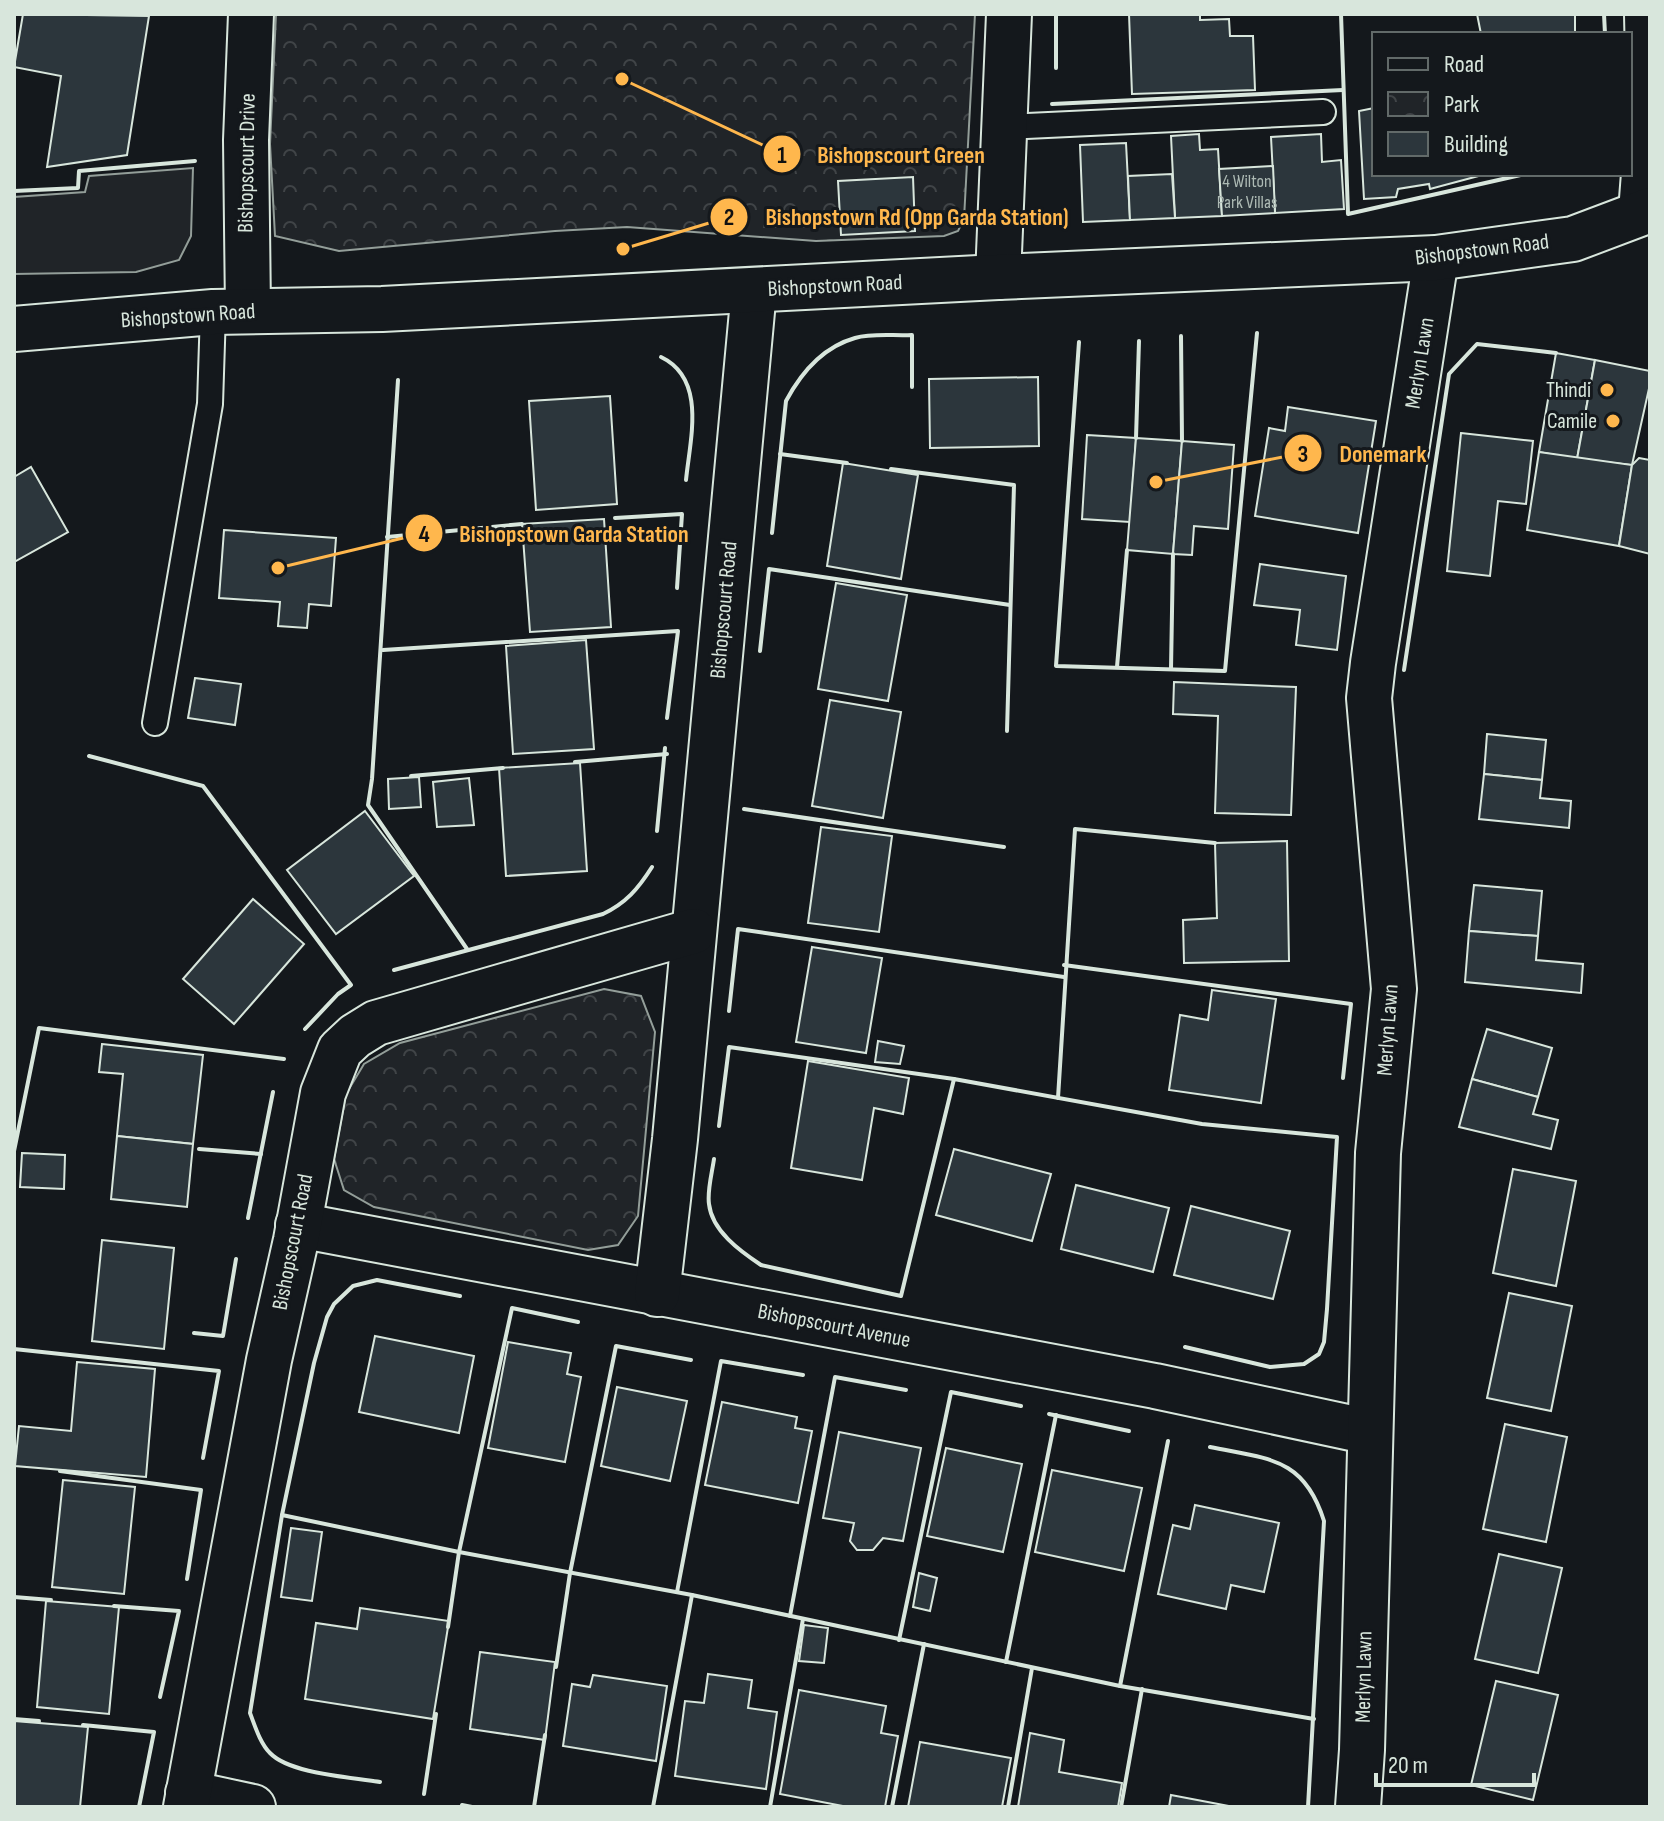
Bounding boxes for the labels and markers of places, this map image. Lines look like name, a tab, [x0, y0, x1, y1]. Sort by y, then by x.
callout: Bishopscourt Green	[762, 130, 1001, 178]
callout: Bishopstown Rd (Opp Garda Station)	[709, 193, 1084, 241]
place label: Thindi	[1546, 377, 1591, 404]
marker: Thindi	[1598, 381, 1616, 399]
place label: Camile	[1547, 408, 1597, 435]
marker: Camile	[1604, 412, 1622, 430]
callout: Donemark	[1283, 429, 1442, 477]
callout: Bishopstown Garda Station	[404, 509, 705, 557]

